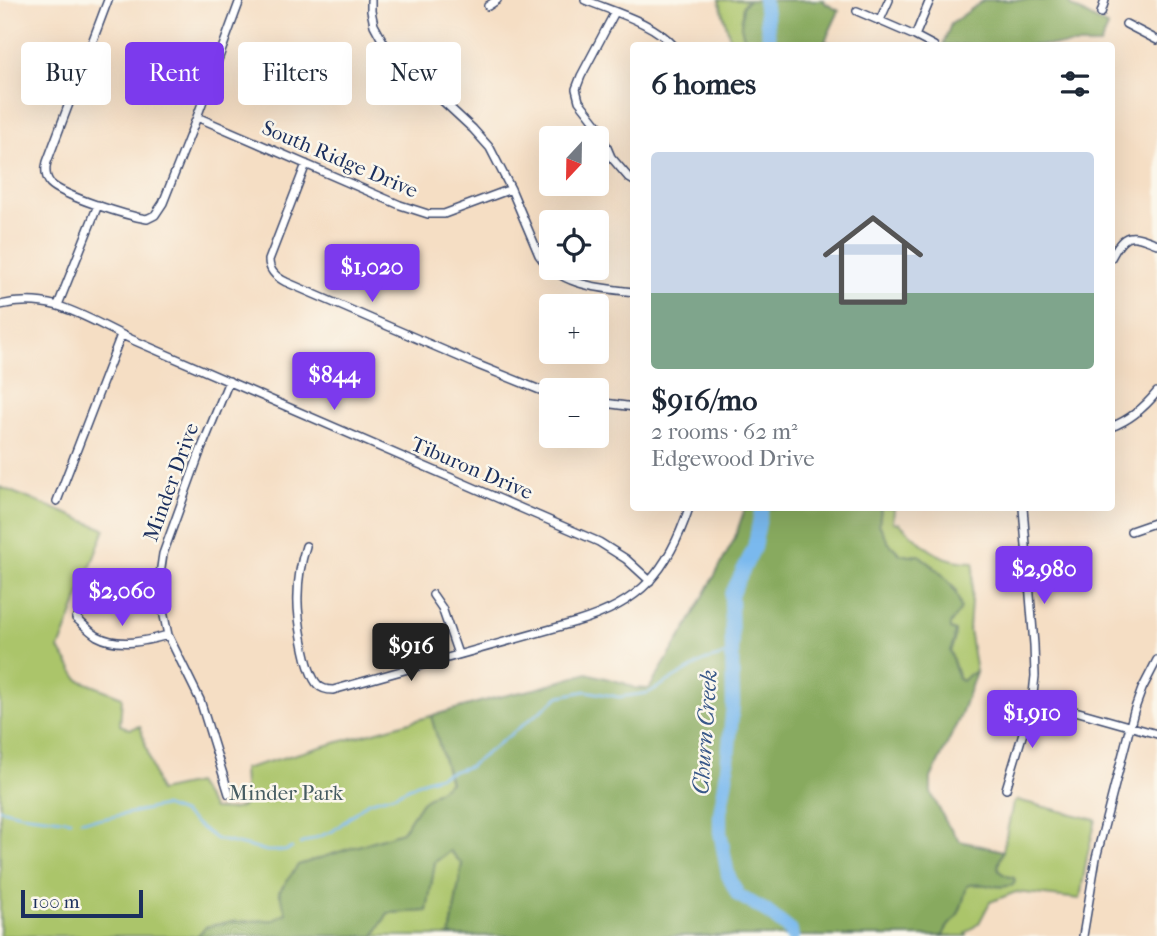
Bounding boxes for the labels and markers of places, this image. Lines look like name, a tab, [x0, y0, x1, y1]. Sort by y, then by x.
pin: $1,020	[315, 244, 429, 304]
pin: $844	[293, 352, 375, 412]
pin: $2,980	[987, 546, 1101, 606]
pin: $2,060	[65, 568, 179, 628]
pin: $916	[370, 624, 452, 683]
pin: $1,910	[975, 690, 1089, 750]

